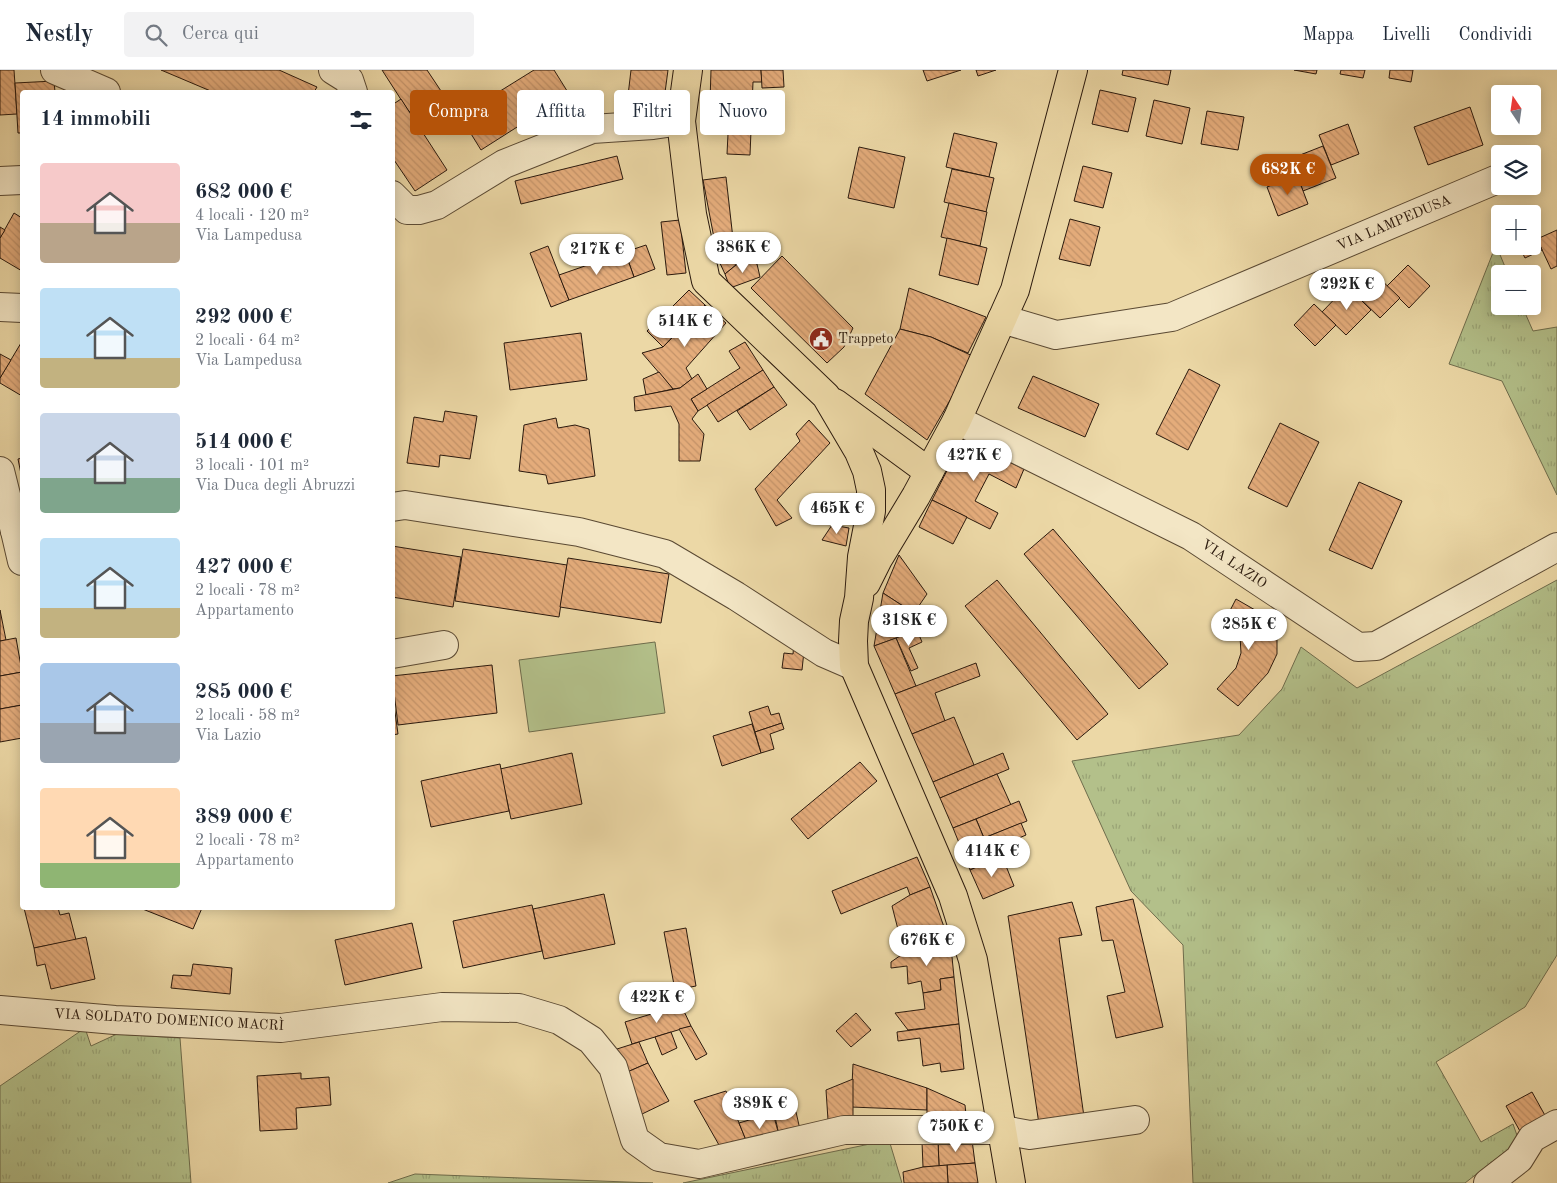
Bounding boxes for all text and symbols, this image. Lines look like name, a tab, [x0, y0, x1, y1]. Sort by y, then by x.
search box	[124, 12, 474, 57]
icon: search	[142, 21, 170, 49]
text: Nestly	[25, 23, 94, 47]
text: Cerca qui	[182, 25, 259, 44]
text: Mappa	[1302, 26, 1354, 44]
text: Livelli	[1382, 26, 1430, 44]
text: Condividi	[1458, 26, 1532, 44]
north arrow	[1491, 85, 1541, 135]
map controls	[1491, 85, 1541, 315]
chip: Compra	[410, 90, 507, 135]
chip: Affitta	[517, 90, 604, 135]
chip: Filtri	[614, 90, 690, 135]
chip: Nuovo	[700, 90, 785, 135]
icon: filters	[347, 106, 375, 134]
text: 14 immobili	[40, 109, 151, 130]
button: layers	[1491, 145, 1541, 195]
pin: 682K €	[1247, 154, 1329, 196]
text: 682K €	[1261, 162, 1315, 178]
text: 682 000 €	[195, 182, 292, 203]
icon: home	[80, 183, 140, 243]
street label: VIA LAMPEDUSA	[1335, 193, 1453, 253]
button: +	[1491, 205, 1541, 255]
text: 4 locali · 120 m²	[195, 208, 309, 224]
text: Via Lampedusa	[195, 228, 302, 244]
pin: 386K €	[702, 232, 784, 274]
pin: 217K €	[556, 234, 638, 276]
text: 386K €	[716, 240, 770, 256]
text: 217K €	[570, 242, 624, 258]
button: −	[1491, 265, 1541, 315]
pin: 292K €	[1306, 268, 1388, 311]
text: 292K €	[1320, 277, 1374, 293]
pin: 514K €	[644, 306, 726, 348]
text: 292 000 €	[195, 307, 292, 328]
icon: home	[80, 308, 140, 368]
text: 514K €	[658, 314, 712, 330]
public building icon: Trappeto	[808, 326, 834, 352]
place label: Trappeto	[838, 332, 893, 346]
text: 2 locali · 64 m²	[195, 333, 300, 349]
text: Via Lampedusa	[195, 353, 302, 369]
text: 514 000 €	[195, 432, 292, 453]
icon: home	[80, 433, 140, 493]
pin: 427K €	[933, 440, 1015, 482]
text: 427K €	[947, 448, 1001, 464]
text: 3 locali · 101 m²	[195, 458, 309, 474]
text: Via Duca degli Abruzzi	[195, 478, 355, 494]
pin: 465K €	[796, 492, 878, 535]
text: 465K €	[810, 501, 864, 517]
street label: VIA LAZIO	[1199, 537, 1269, 591]
text: 427 000 €	[195, 557, 292, 578]
icon: home	[80, 558, 140, 618]
text: 2 locali · 78 m²	[195, 583, 300, 599]
text: Appartamento	[195, 603, 294, 619]
pin: 318K €	[868, 604, 950, 647]
pin: 285K €	[1208, 608, 1290, 651]
text: 318K €	[882, 613, 936, 629]
text: 285K €	[1222, 617, 1276, 633]
text: 285 000 €	[195, 682, 292, 703]
icon: home	[80, 683, 140, 743]
text: 2 locali · 58 m²	[195, 708, 300, 724]
text: Via Lazio	[195, 728, 261, 744]
text: 389 000 €	[195, 807, 292, 828]
icon: home	[80, 808, 140, 868]
text: 2 locali · 78 m²	[195, 833, 300, 849]
pin: 414K €	[951, 836, 1033, 878]
text: 414K €	[965, 844, 1019, 860]
text: Appartamento	[195, 853, 294, 869]
pin: 676K €	[886, 924, 968, 967]
text: 676K €	[900, 933, 954, 949]
pin: 422K €	[616, 982, 698, 1024]
text: 422K €	[630, 990, 684, 1006]
street label: VIA SOLDATO DOMENICO MACRÌ	[54, 1004, 284, 1033]
pin: 389K €	[719, 1088, 801, 1130]
text: 389K €	[733, 1096, 787, 1112]
pin: 750K €	[915, 1110, 997, 1153]
text: 750K €	[929, 1119, 983, 1135]

